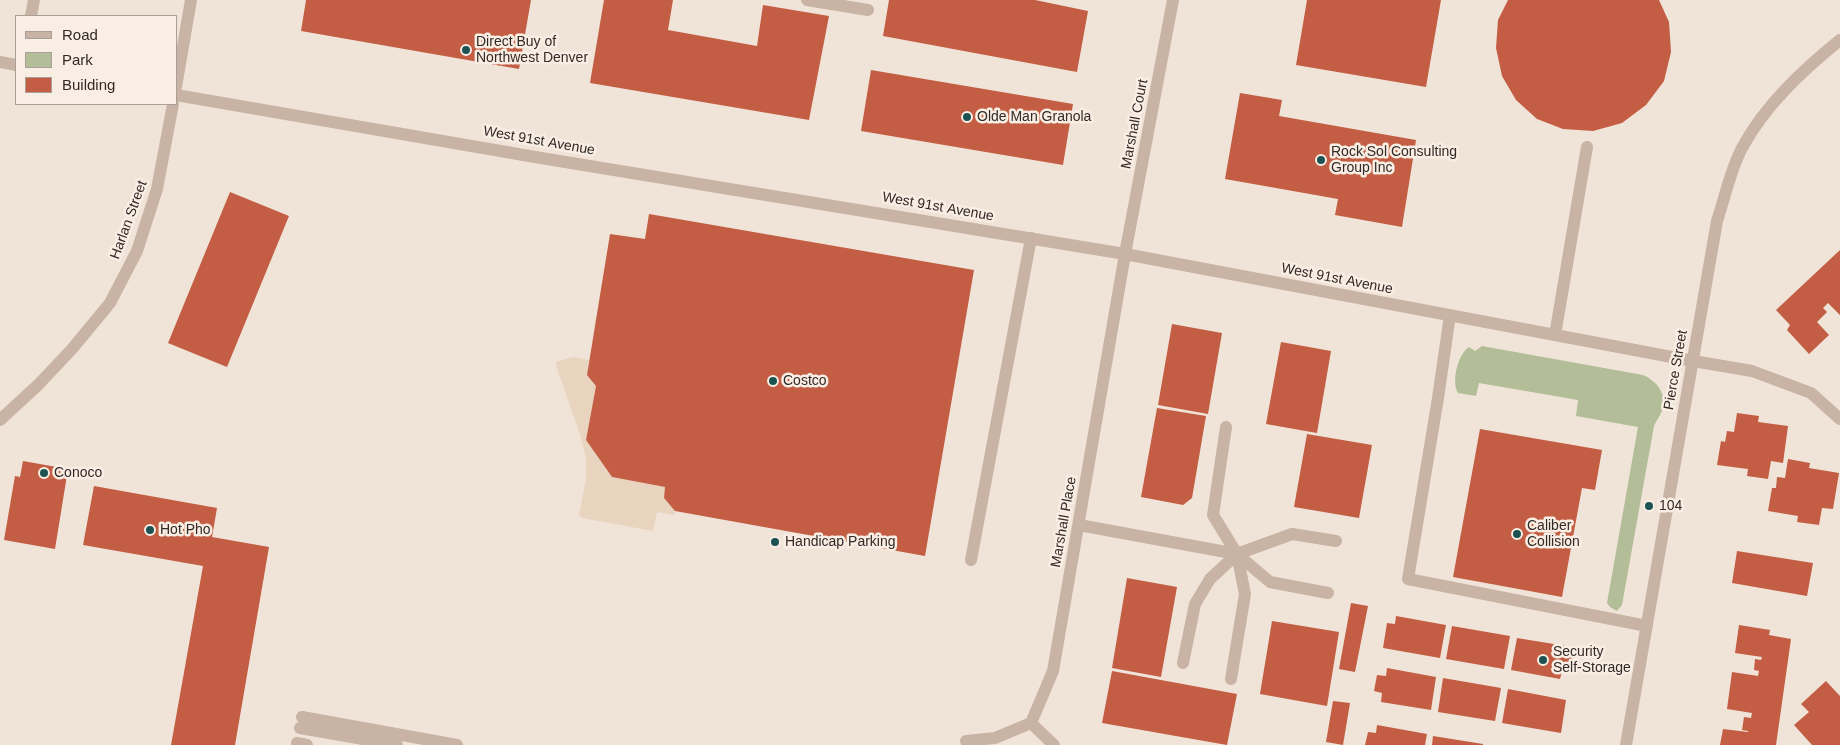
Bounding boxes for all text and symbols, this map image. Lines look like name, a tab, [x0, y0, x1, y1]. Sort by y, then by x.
legend	[15, 15, 178, 105]
text: Road	[62, 26, 98, 43]
place label: Direct Buy of Northwest Denver	[476, 34, 588, 66]
marker: Direct Buy of Northwest Denver	[460, 44, 472, 56]
text: Park	[62, 51, 93, 68]
text: Building	[62, 76, 115, 93]
street label: Marshall Court	[1118, 78, 1152, 170]
place label: Olde Man Granola	[977, 109, 1091, 125]
marker: Olde Man Granola	[961, 111, 973, 123]
street label: West 91st Avenue	[482, 123, 596, 159]
place label: Rock Sol Consulting Group Inc	[1331, 144, 1457, 176]
marker: Rock Sol Consulting Group Inc	[1315, 154, 1327, 166]
street label: Harlan Street	[107, 178, 151, 262]
street label: West 91st Avenue	[881, 189, 995, 225]
street label: West 91st Avenue	[1280, 260, 1394, 298]
street label: Pierce Street	[1661, 329, 1691, 411]
place label: Costco	[783, 373, 827, 389]
marker: Costco	[767, 375, 779, 387]
place label: Conoco	[54, 465, 102, 481]
marker: Conoco	[38, 467, 50, 479]
street label: Marshall Place	[1048, 475, 1080, 569]
place label: 104	[1659, 498, 1682, 514]
marker: 104	[1643, 500, 1655, 512]
place label: Caliber Collision	[1527, 518, 1580, 550]
place label: Hot Pho	[160, 522, 211, 538]
marker: Hot Pho	[144, 524, 156, 536]
marker: Caliber Collision	[1511, 528, 1523, 540]
place label: Handicap Parking	[785, 534, 896, 550]
marker: Handicap Parking	[769, 536, 781, 548]
place label: Security Self-Storage	[1553, 644, 1631, 676]
marker: Security Self-Storage	[1537, 654, 1549, 666]

